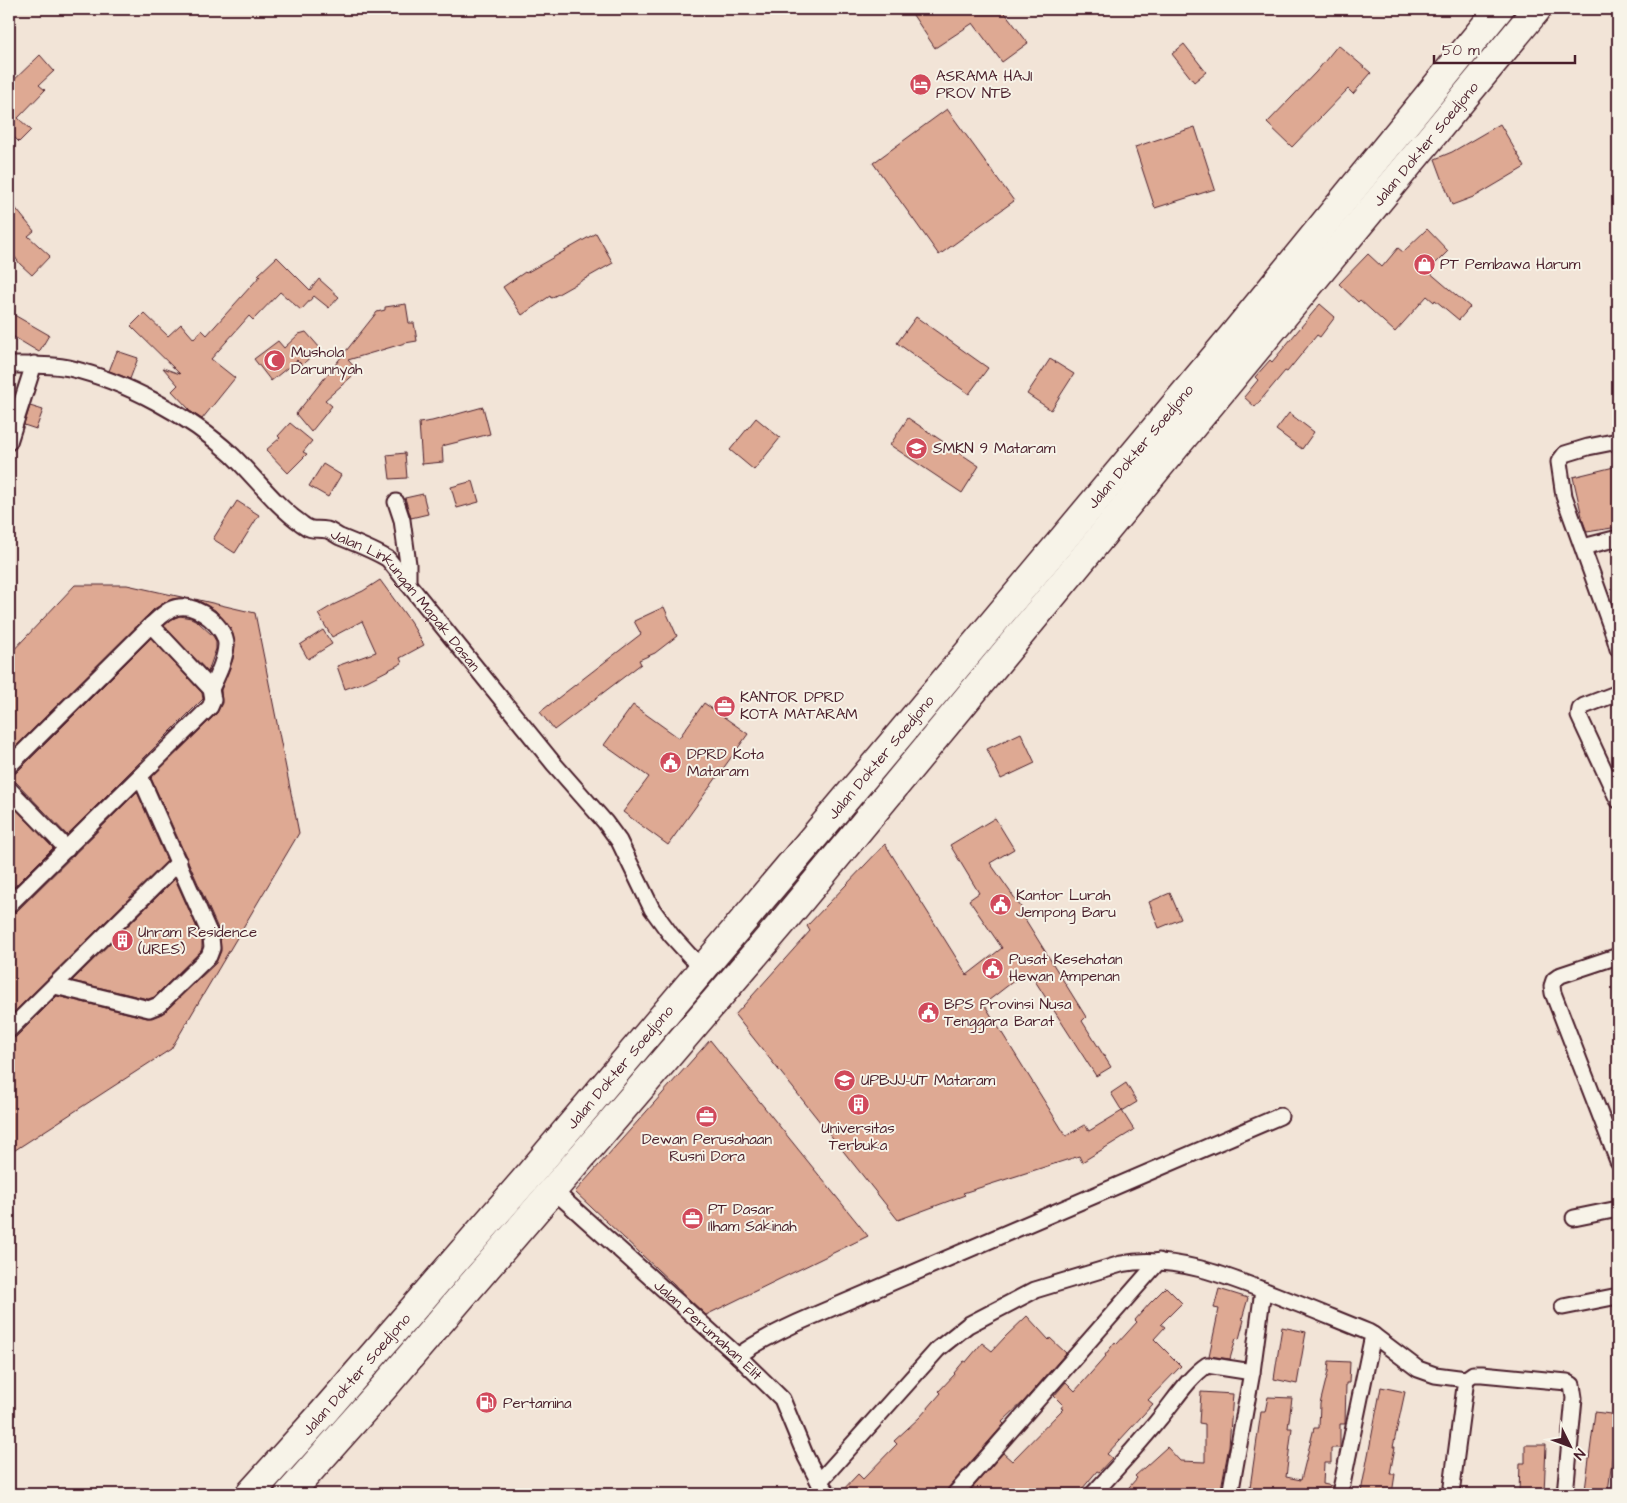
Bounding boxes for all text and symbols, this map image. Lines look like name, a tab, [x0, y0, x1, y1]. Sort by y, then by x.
scale bar	[1434, 32, 1576, 64]
text: 50 m	[1442, 40, 1480, 61]
place label: ASRAMA HAJI PROV NTB	[936, 66, 1032, 104]
hotel icon: ASRAMA HAJI PROV NTB	[908, 73, 932, 97]
street label: Jalan Dokter Soedjono	[1368, 77, 1484, 211]
shop icon: PT Pembawa Harum	[1412, 252, 1436, 276]
place label: PT Pembawa Harum	[1440, 254, 1581, 275]
place label: Mushola Darunnyah	[291, 342, 363, 381]
mosque icon: Mushola Darunnyah	[263, 349, 287, 373]
street label: Jalan Dokter Soedjono	[1082, 379, 1199, 513]
school or university icon: SMKN 9 Mataram	[905, 436, 929, 460]
place label: SMKN 9 Mataram	[933, 438, 1056, 459]
street label: Jalan Linkungan Mapak Dasan	[327, 523, 486, 676]
place label: KANTOR DPRD KOTA MATARAM	[740, 687, 858, 725]
street label: Jalan Dokter Soedjono	[823, 690, 939, 824]
office icon: KANTOR DPRD KOTA MATARAM	[712, 694, 736, 718]
place label: DPRD Kota Mataram	[687, 744, 764, 782]
public building icon: DPRD Kota Mataram	[659, 751, 683, 775]
place label: Kantor Lurah Jempong Baru	[1016, 885, 1116, 924]
public building icon: Kantor Lurah Jempong Baru	[988, 892, 1012, 916]
place label: Unram Residence (URES)	[138, 922, 257, 960]
building icon: Unram Residence (URES)	[110, 929, 134, 953]
place label: Pusat Kesehatan Hewan Ampenan	[1009, 949, 1123, 987]
public building icon: Pusat Kesehatan Hewan Ampenan	[981, 956, 1005, 980]
place label: BPS Provinsi Nusa Tenggara Barat	[944, 994, 1072, 1033]
street label: Jalan Dokter Soedjono	[562, 1000, 679, 1133]
public building icon: BPS Provinsi Nusa Tenggara Barat	[916, 1001, 940, 1025]
school or university icon: UPBJJ-UT Mataram	[833, 1068, 857, 1092]
place label: UPBJJ-UT Mataram	[861, 1070, 996, 1091]
building icon: Universitas Terbuka	[846, 1093, 870, 1117]
office icon: Dewan Perusahaan Rusni Dora	[695, 1104, 719, 1128]
place label: Universitas Terbuka	[821, 1118, 895, 1156]
place label: Dewan Perusahaan Rusni Dora	[642, 1129, 773, 1167]
place label: PT Dasar Ilham Sakinah	[708, 1199, 797, 1237]
office icon: PT Dasar Ilham Sakinah	[680, 1206, 704, 1230]
street label: Jalan Perumahan Elit	[649, 1275, 767, 1385]
street label: Jalan Dokter Soedjono	[297, 1308, 416, 1440]
fuel station icon: Pertamina	[475, 1391, 499, 1415]
place label: Pertamina	[503, 1393, 572, 1414]
north arrow	[1544, 1420, 1594, 1470]
text: N	[1568, 1444, 1589, 1464]

